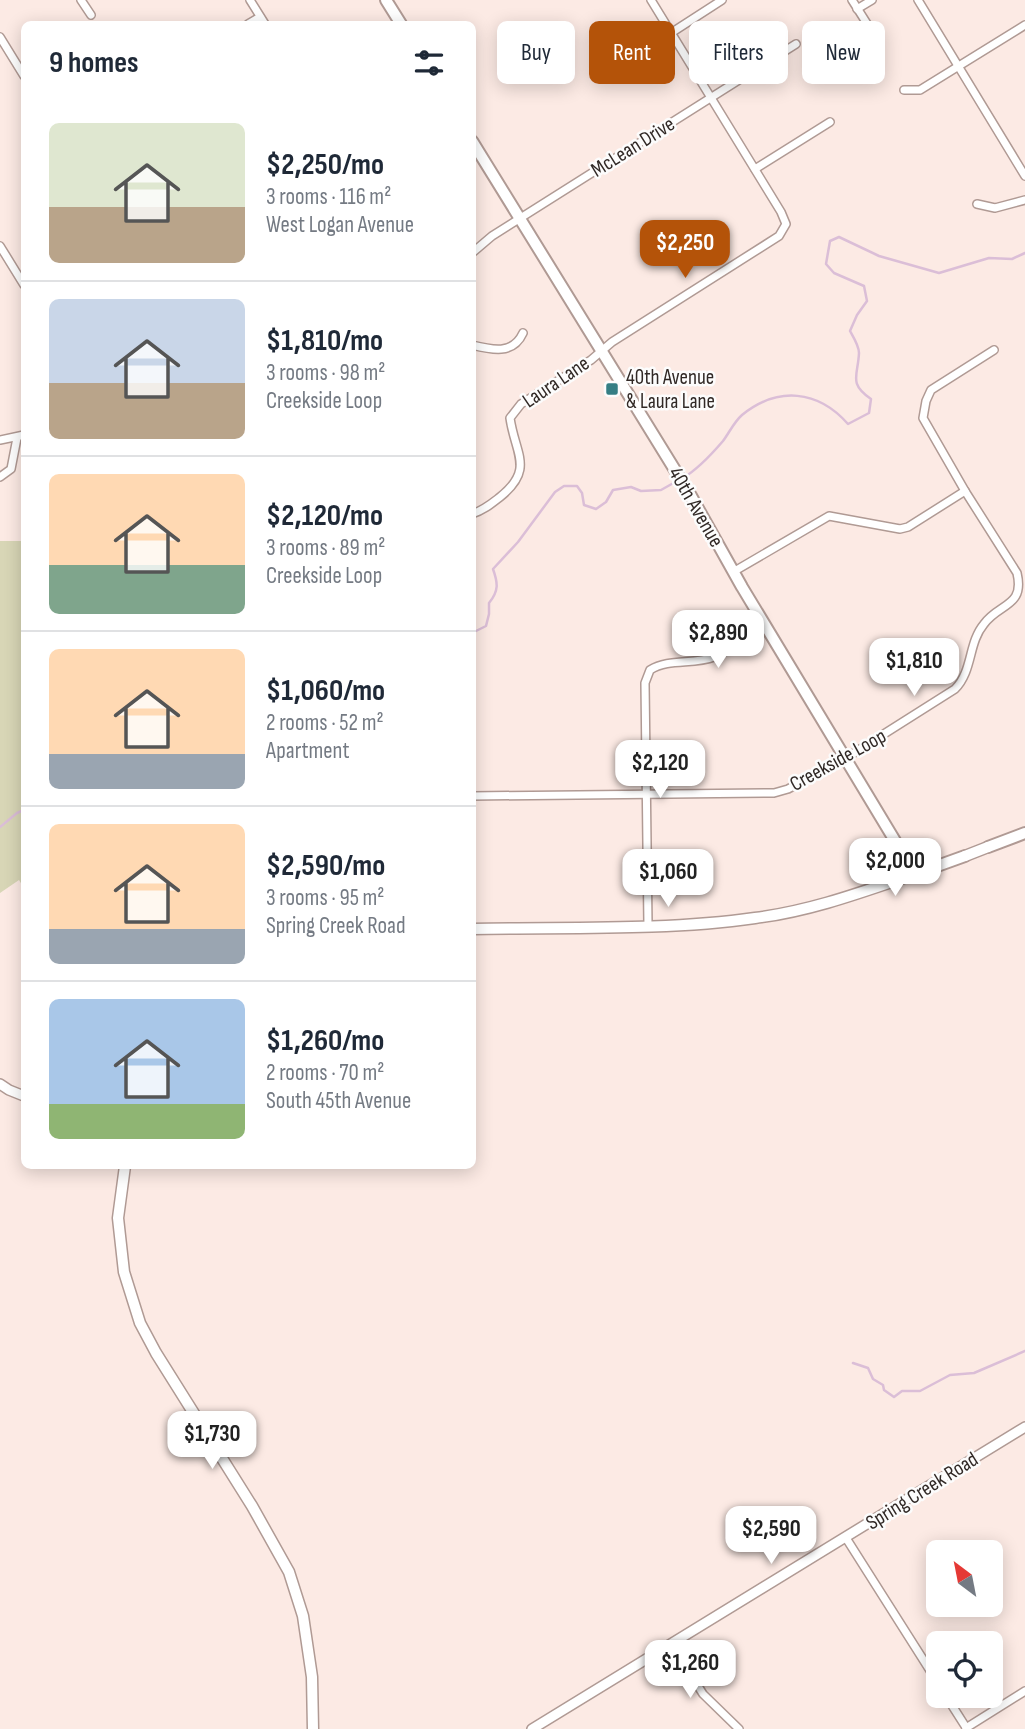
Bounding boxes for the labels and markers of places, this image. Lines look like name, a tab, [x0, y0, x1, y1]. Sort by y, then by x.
pin: $2,250	[628, 220, 742, 280]
place label: 40th Avenue & Laura Lane	[626, 365, 715, 414]
marker: 40th Avenue & Laura Lane	[604, 381, 620, 397]
pin: $2,890	[661, 610, 775, 670]
pin: $1,810	[857, 638, 971, 698]
pin: $2,120	[603, 740, 717, 800]
pin: $2,000	[838, 838, 952, 898]
pin: $1,060	[611, 850, 725, 909]
pin: $1,730	[155, 1412, 269, 1471]
pin: $2,590	[714, 1506, 828, 1566]
pin: $1,260	[633, 1640, 747, 1700]

